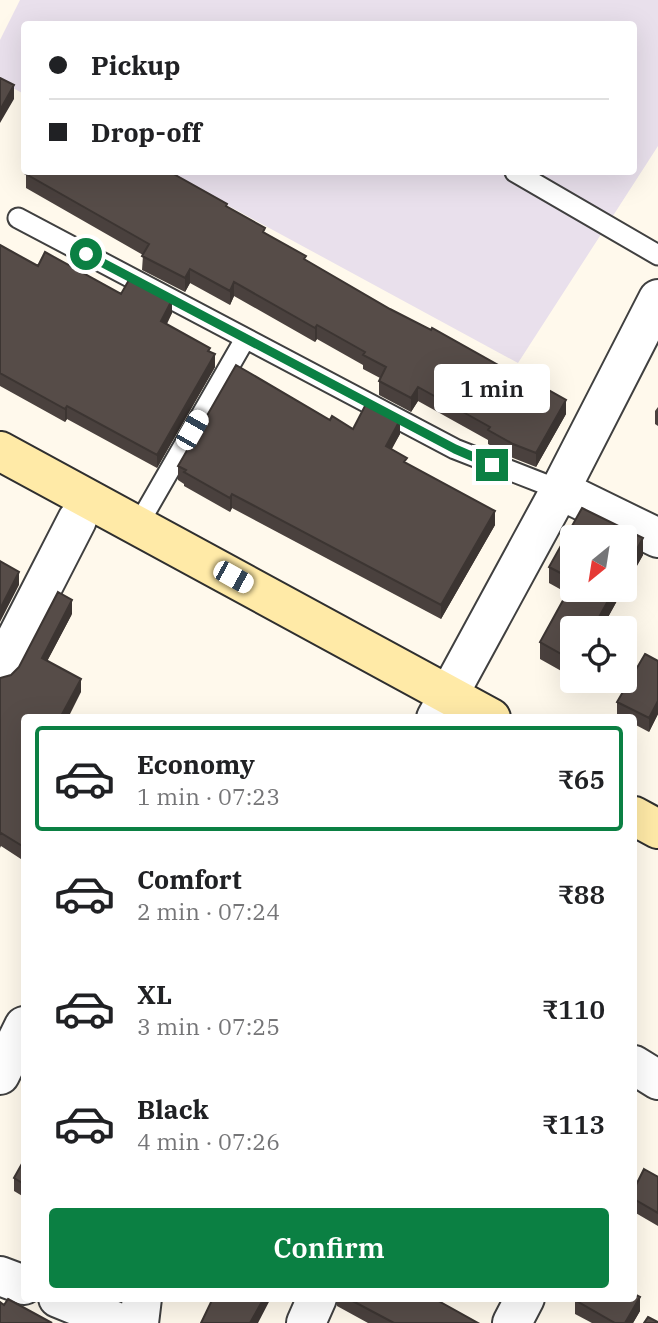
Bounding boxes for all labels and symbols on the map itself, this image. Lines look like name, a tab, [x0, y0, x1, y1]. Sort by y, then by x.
route start	[70, 238, 102, 270]
callout: 1 min	[434, 364, 550, 412]
car	[173, 407, 212, 453]
route end	[476, 449, 508, 481]
north arrow	[560, 525, 637, 602]
car	[210, 558, 257, 596]

